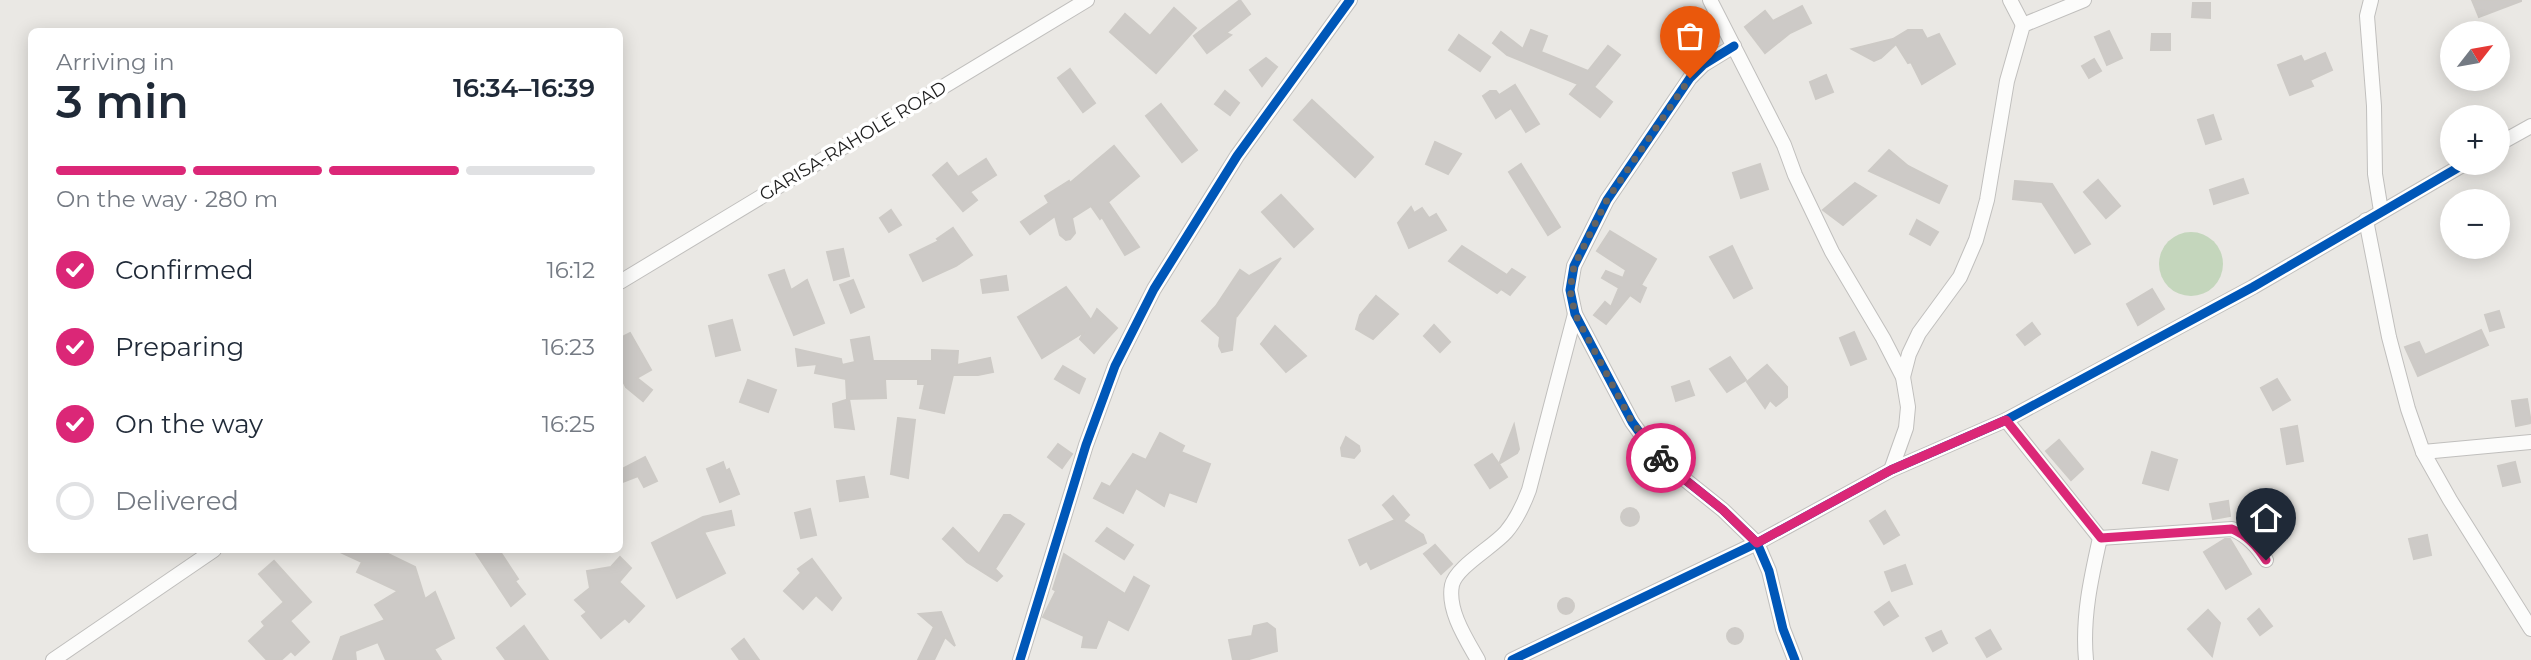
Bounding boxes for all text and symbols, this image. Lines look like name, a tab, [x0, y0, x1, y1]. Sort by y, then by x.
pin	[1660, 6, 1720, 78]
icon: bag	[1671, 17, 1709, 55]
north arrow	[2440, 21, 2510, 91]
map controls	[2440, 21, 2510, 259]
text: Arriving in	[56, 48, 175, 76]
text: 16:34–16:39	[453, 72, 595, 104]
text: 3 min	[56, 73, 189, 130]
street label: GARISA-RAHOLE ROAD	[755, 76, 951, 206]
button: +	[2440, 105, 2510, 175]
text: On the way · 280 m	[56, 185, 278, 213]
button: −	[2440, 189, 2510, 259]
icon: check	[56, 251, 94, 289]
text: Confirmed	[115, 254, 254, 286]
text: 16:12	[546, 256, 595, 284]
icon: check	[56, 328, 94, 366]
text: Preparing	[115, 331, 244, 363]
text: 16:23	[542, 333, 595, 361]
icon: check	[56, 405, 94, 443]
text: On the way	[115, 408, 263, 440]
text: 16:25	[542, 410, 595, 438]
courier	[1626, 423, 1696, 493]
icon: bike	[1642, 439, 1680, 477]
text: Delivered	[115, 485, 239, 517]
pin	[2236, 488, 2296, 560]
icon: home	[2247, 499, 2285, 537]

